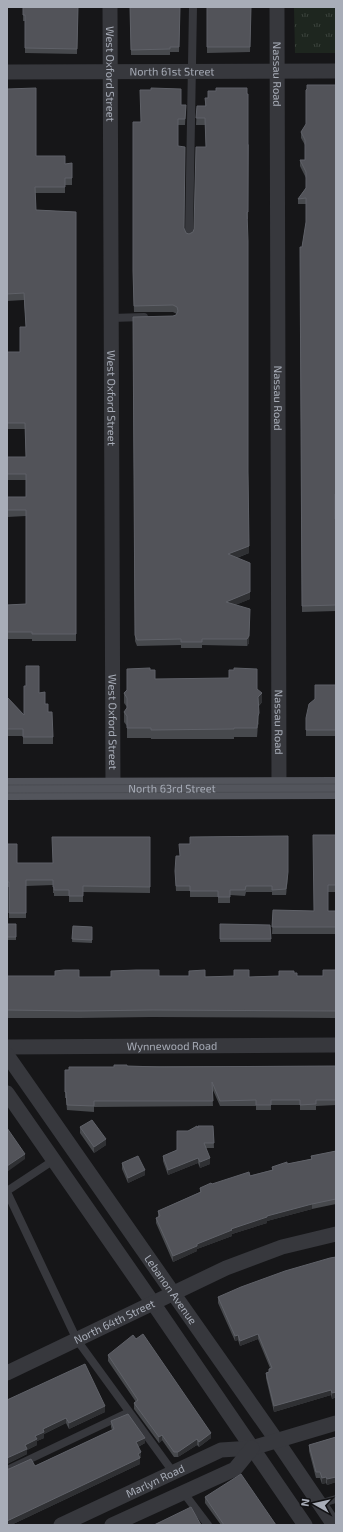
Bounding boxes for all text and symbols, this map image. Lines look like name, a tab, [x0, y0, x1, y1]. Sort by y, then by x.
street label: West Oxford Street	[104, 26, 117, 122]
street label: Nassau Road	[271, 41, 284, 107]
street label: North 61st Street	[129, 64, 215, 78]
street label: West Oxford Street	[105, 350, 119, 446]
street label: Nassau Road	[272, 365, 285, 431]
street label: West Oxford Street	[107, 674, 120, 770]
street label: Nassau Road	[273, 689, 286, 755]
street label: North 63rd Street	[128, 781, 216, 795]
street label: Wynnewood Road	[127, 1039, 217, 1052]
street label: Lebanon Avenue	[142, 1252, 200, 1327]
street label: North 64th Street	[71, 1296, 157, 1346]
street label: Marlyn Road	[124, 1461, 186, 1500]
north arrow	[295, 1484, 335, 1524]
text: N	[298, 1498, 312, 1507]

